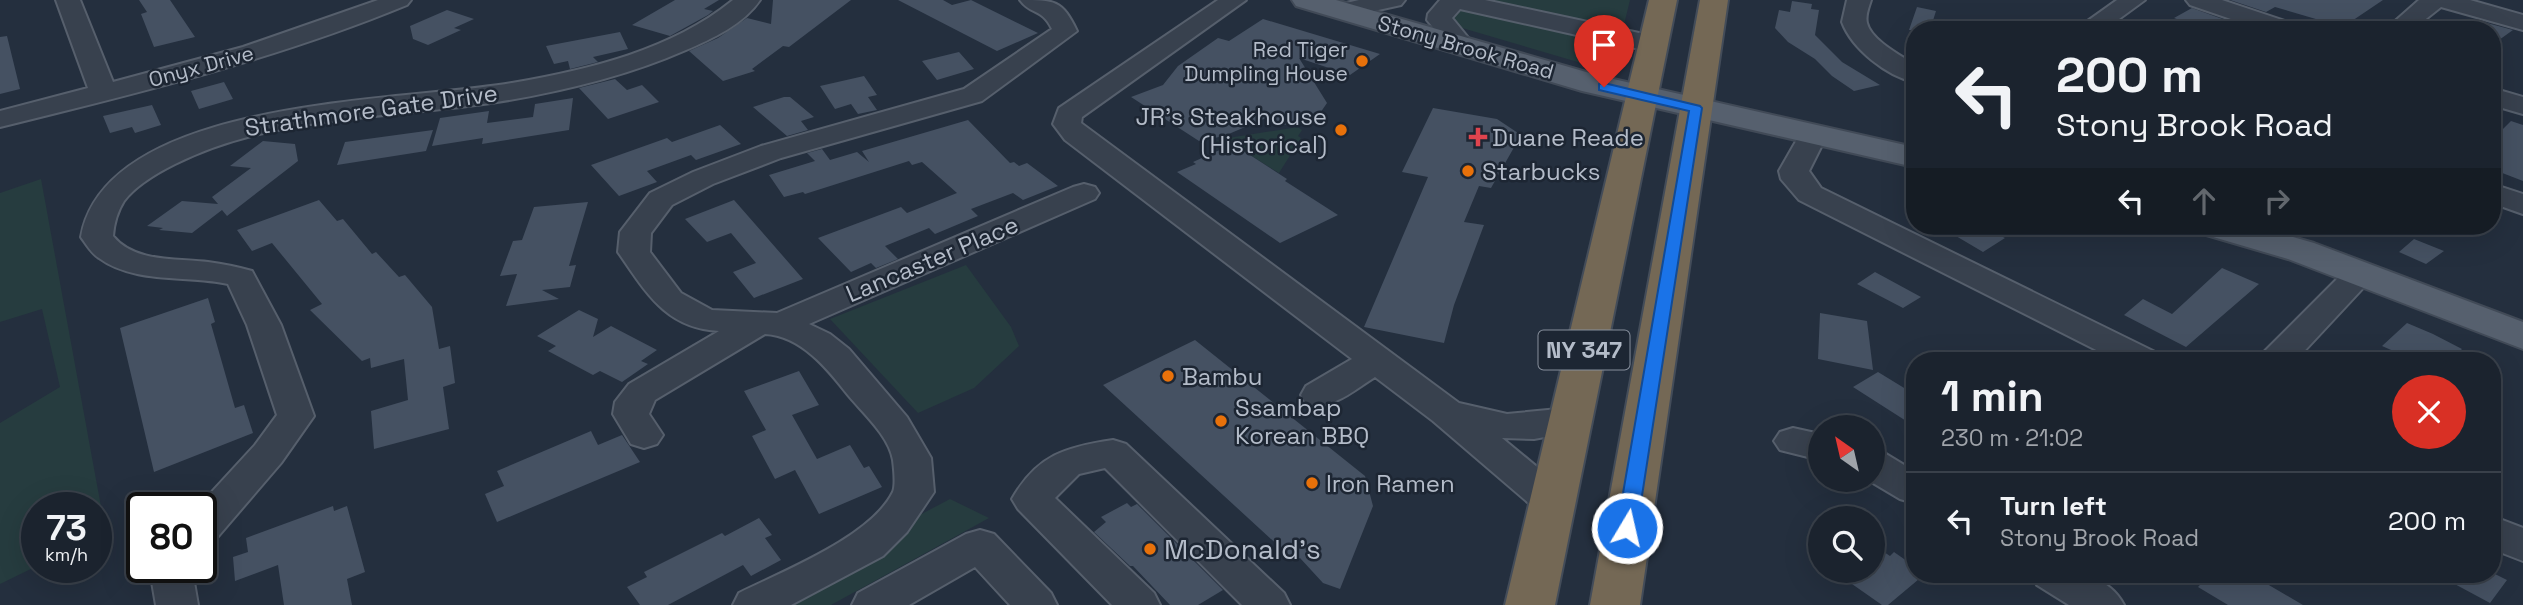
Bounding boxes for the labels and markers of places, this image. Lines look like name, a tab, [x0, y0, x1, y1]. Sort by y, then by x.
pin	[1574, 15, 1634, 87]
place label: Red Tiger Dumpling House	[1184, 36, 1348, 87]
marker: Red Tiger Dumpling House	[1354, 53, 1370, 69]
place label: JR's Steakhouse (Historical)	[1136, 101, 1327, 160]
marker: JR's Steakhouse (Historical)	[1333, 122, 1349, 138]
place label: Duane Reade	[1492, 122, 1644, 153]
marker: Duane Reade	[1470, 129, 1486, 145]
place label: Starbucks	[1482, 156, 1600, 187]
marker: Starbucks	[1460, 163, 1476, 179]
place label: Bambu	[1182, 361, 1262, 392]
marker: Bambu	[1160, 368, 1176, 384]
place label: Ssambap Korean BBQ	[1235, 392, 1369, 451]
marker: Ssambap Korean BBQ	[1213, 413, 1229, 429]
place label: Iron Ramen	[1326, 468, 1455, 499]
marker: Iron Ramen	[1304, 475, 1320, 491]
place label: McDonald's	[1164, 531, 1321, 567]
marker: McDonald's	[1142, 541, 1158, 557]

